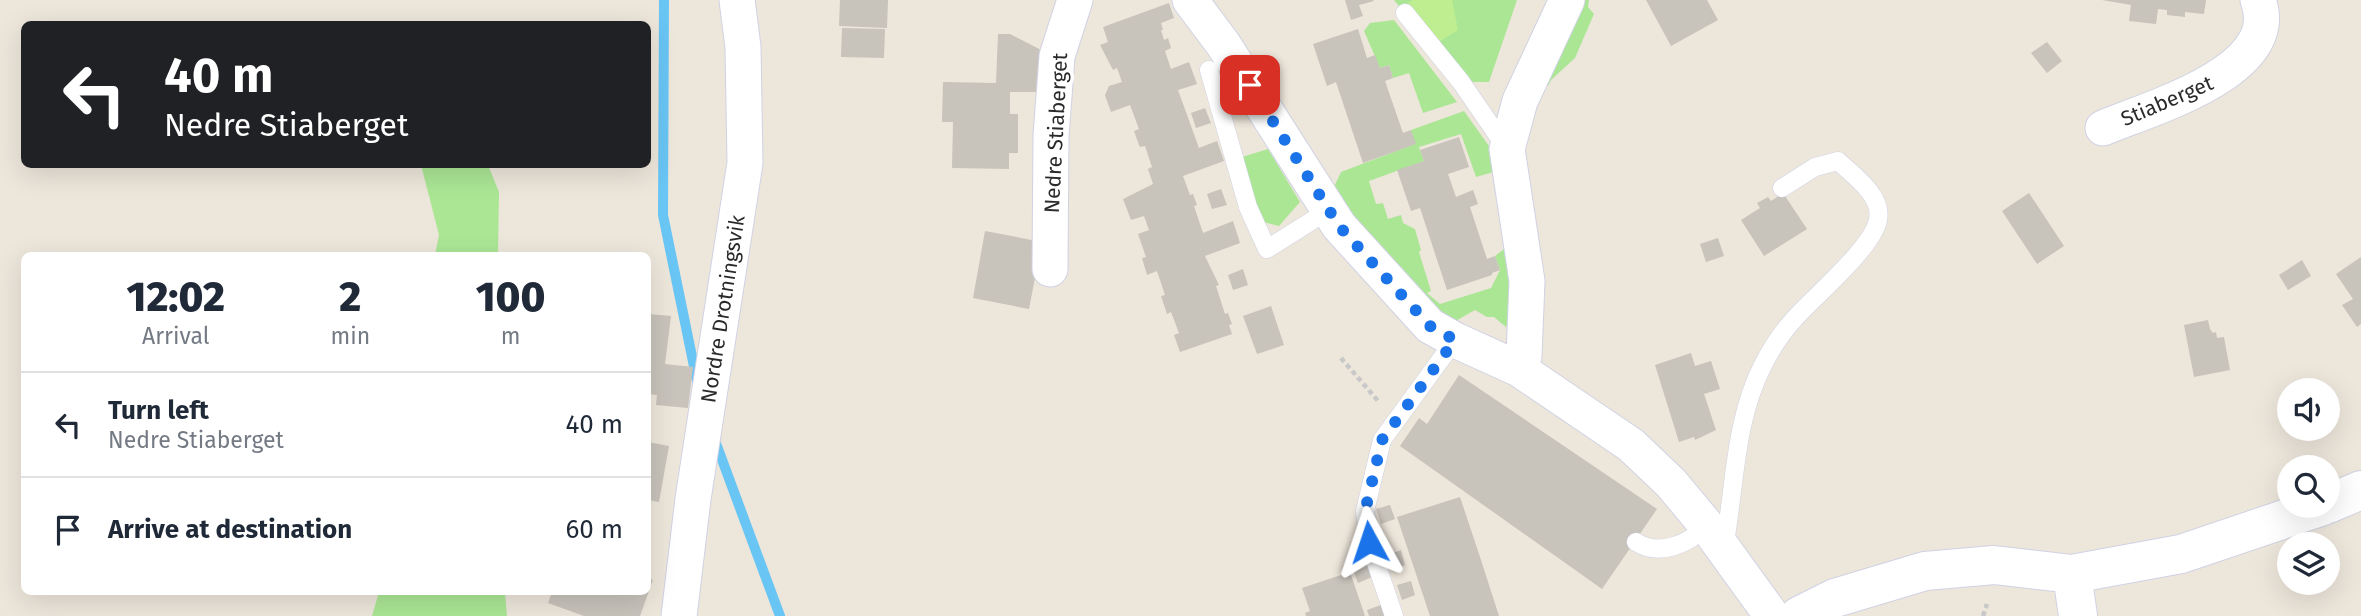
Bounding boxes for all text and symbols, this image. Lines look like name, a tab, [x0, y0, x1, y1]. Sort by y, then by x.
text: 40 m	[164, 46, 273, 105]
icon: left	[49, 49, 140, 140]
street label: Nedre Stiaberget	[1039, 52, 1073, 214]
pin	[1220, 55, 1280, 115]
icon: arrive	[1231, 66, 1269, 104]
street label: Stiaberget	[2117, 70, 2217, 132]
text: Nedre Stiaberget	[164, 106, 409, 144]
street label: Nordre Drotningsvik	[695, 213, 751, 405]
text: 12:02	[127, 272, 225, 322]
text: 2	[339, 272, 361, 322]
text: 100	[476, 272, 545, 322]
text: Arrival	[142, 322, 209, 350]
text: min	[330, 322, 370, 350]
text: m	[501, 322, 520, 350]
map controls	[2277, 378, 2340, 595]
button: sound	[2277, 378, 2340, 441]
text: Turn left	[108, 395, 209, 426]
icon: left	[49, 406, 87, 444]
text: 40 m	[565, 409, 623, 440]
text: Nedre Stiaberget	[108, 426, 284, 454]
button: search	[2277, 455, 2340, 518]
position arrow	[1332, 505, 1406, 579]
icon: arrive	[49, 511, 87, 549]
text: Arrive at destination	[108, 514, 352, 545]
text: 60 m	[565, 514, 623, 545]
button: layers	[2277, 532, 2340, 595]

